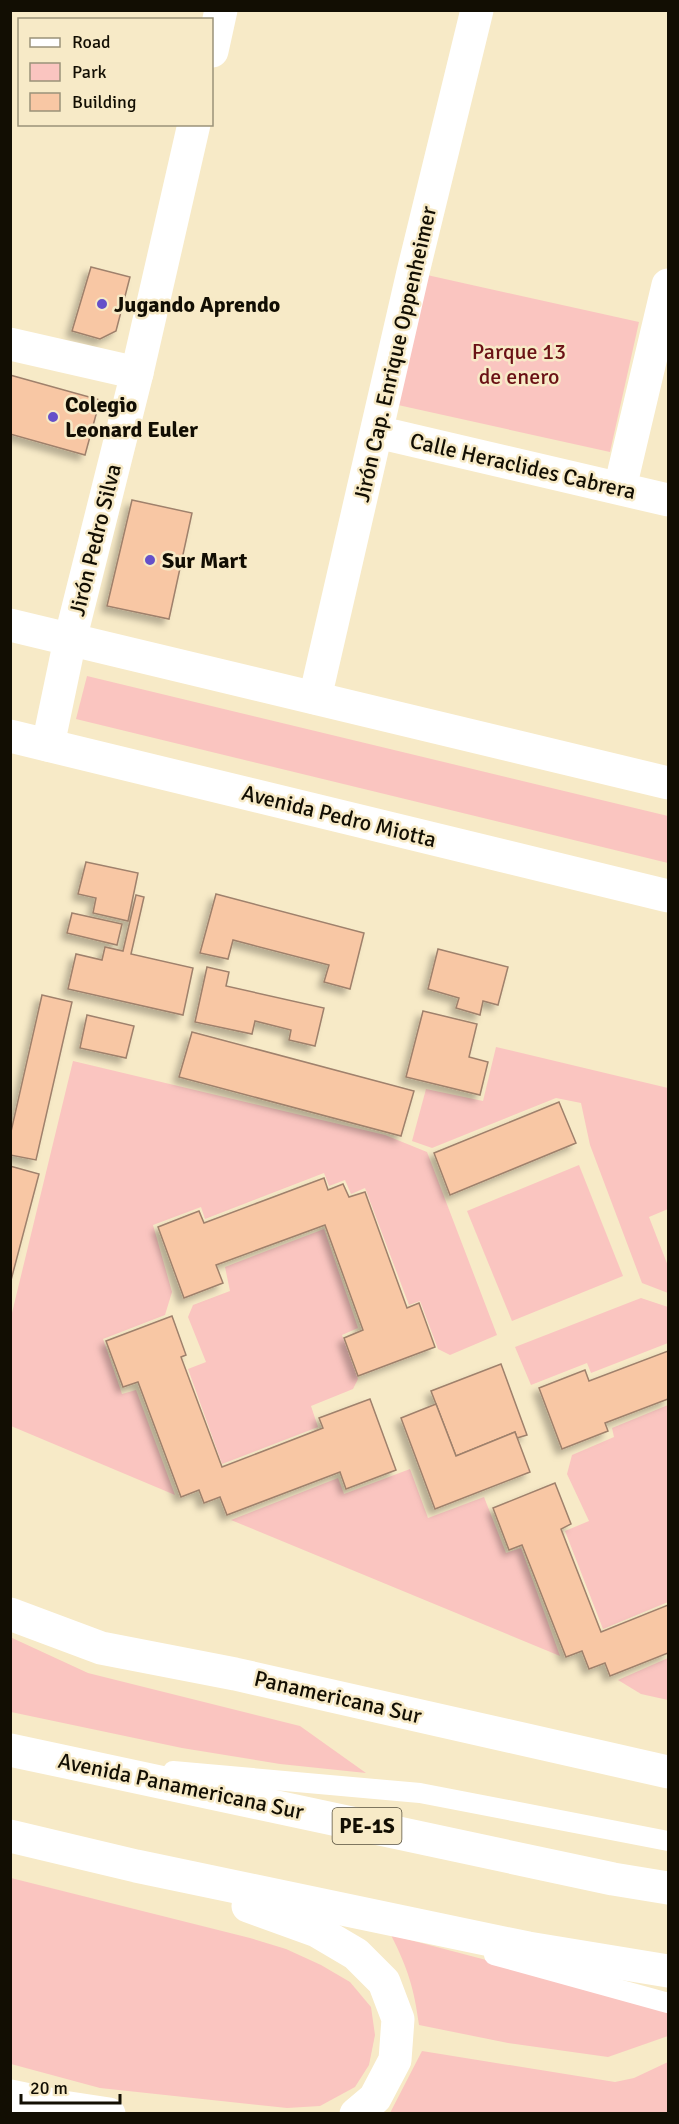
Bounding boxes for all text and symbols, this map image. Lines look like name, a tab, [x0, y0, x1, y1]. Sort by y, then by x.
legend	[18, 18, 213, 126]
text: Road	[72, 31, 111, 53]
text: Park	[72, 61, 107, 83]
text: Building	[72, 91, 136, 113]
street label: Jirón Cap. Enrique Oppenheimer	[348, 203, 442, 505]
place label: Jugando Aprendo	[114, 291, 280, 318]
marker: Jugando Aprendo	[95, 297, 109, 311]
park label: Parque 13 de enero	[472, 338, 566, 390]
place label: Colegio Leonard Euler	[65, 391, 198, 443]
marker: Colegio Leonard Euler	[46, 410, 60, 424]
street label: Calle Heraclides Cabrera	[407, 427, 639, 505]
street label: Jirón Pedro Silva	[63, 461, 127, 619]
place label: Sur Mart	[162, 547, 247, 574]
marker: Sur Mart	[143, 553, 157, 567]
street label: Avenida Pedro Miotta	[239, 779, 439, 853]
street label: Panamericana Sur	[252, 1665, 424, 1729]
street label: Avenida Panamericana Sur	[56, 1747, 306, 1825]
road number: PE-1S	[332, 1808, 401, 1844]
scale bar	[21, 2067, 120, 2105]
text: 20 m	[30, 2077, 68, 2099]

